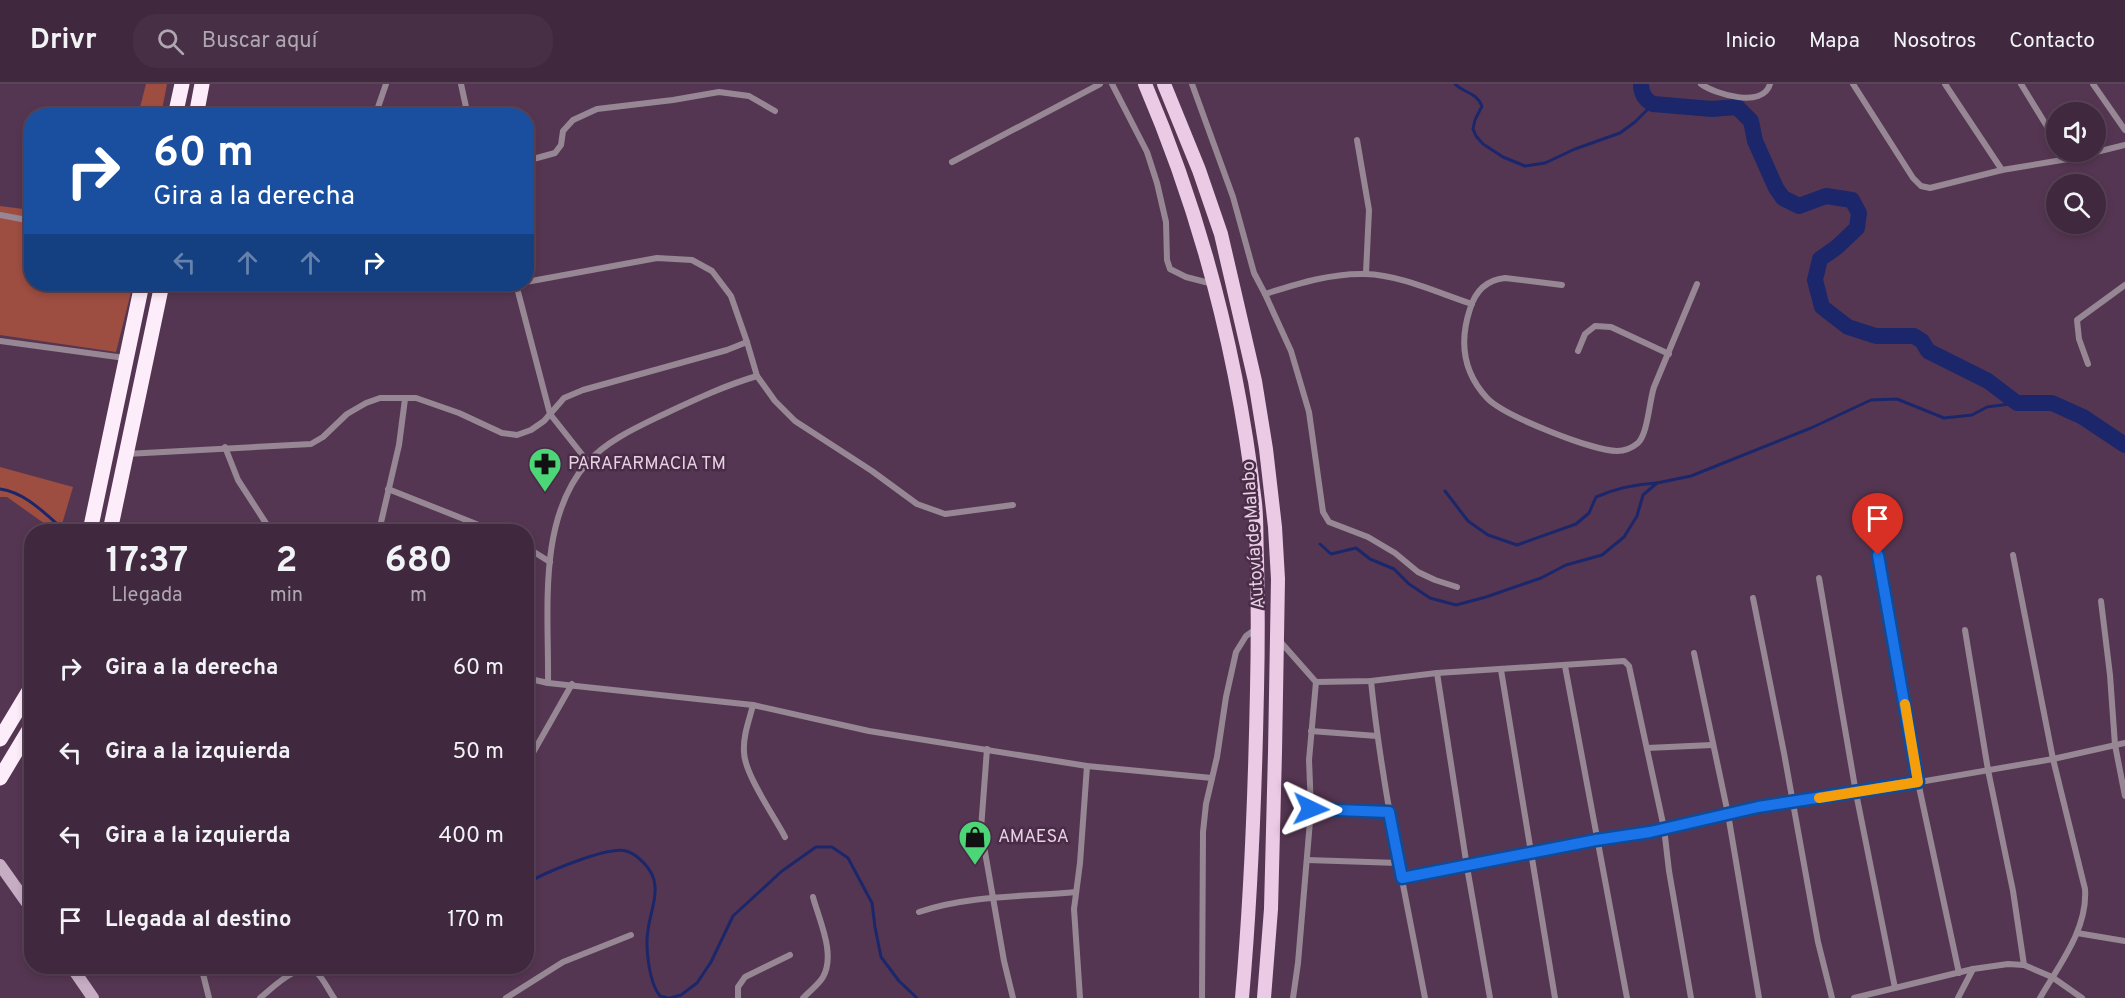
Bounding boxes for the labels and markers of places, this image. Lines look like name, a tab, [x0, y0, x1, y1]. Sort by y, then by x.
pharmacy icon: PARAFARMACIA TM	[527, 446, 563, 493]
place label: PARAFARMACIA TM	[568, 453, 726, 476]
pin	[1852, 493, 1903, 555]
shop icon: AMAESA	[957, 819, 993, 866]
place label: AMAESA	[998, 826, 1069, 849]

